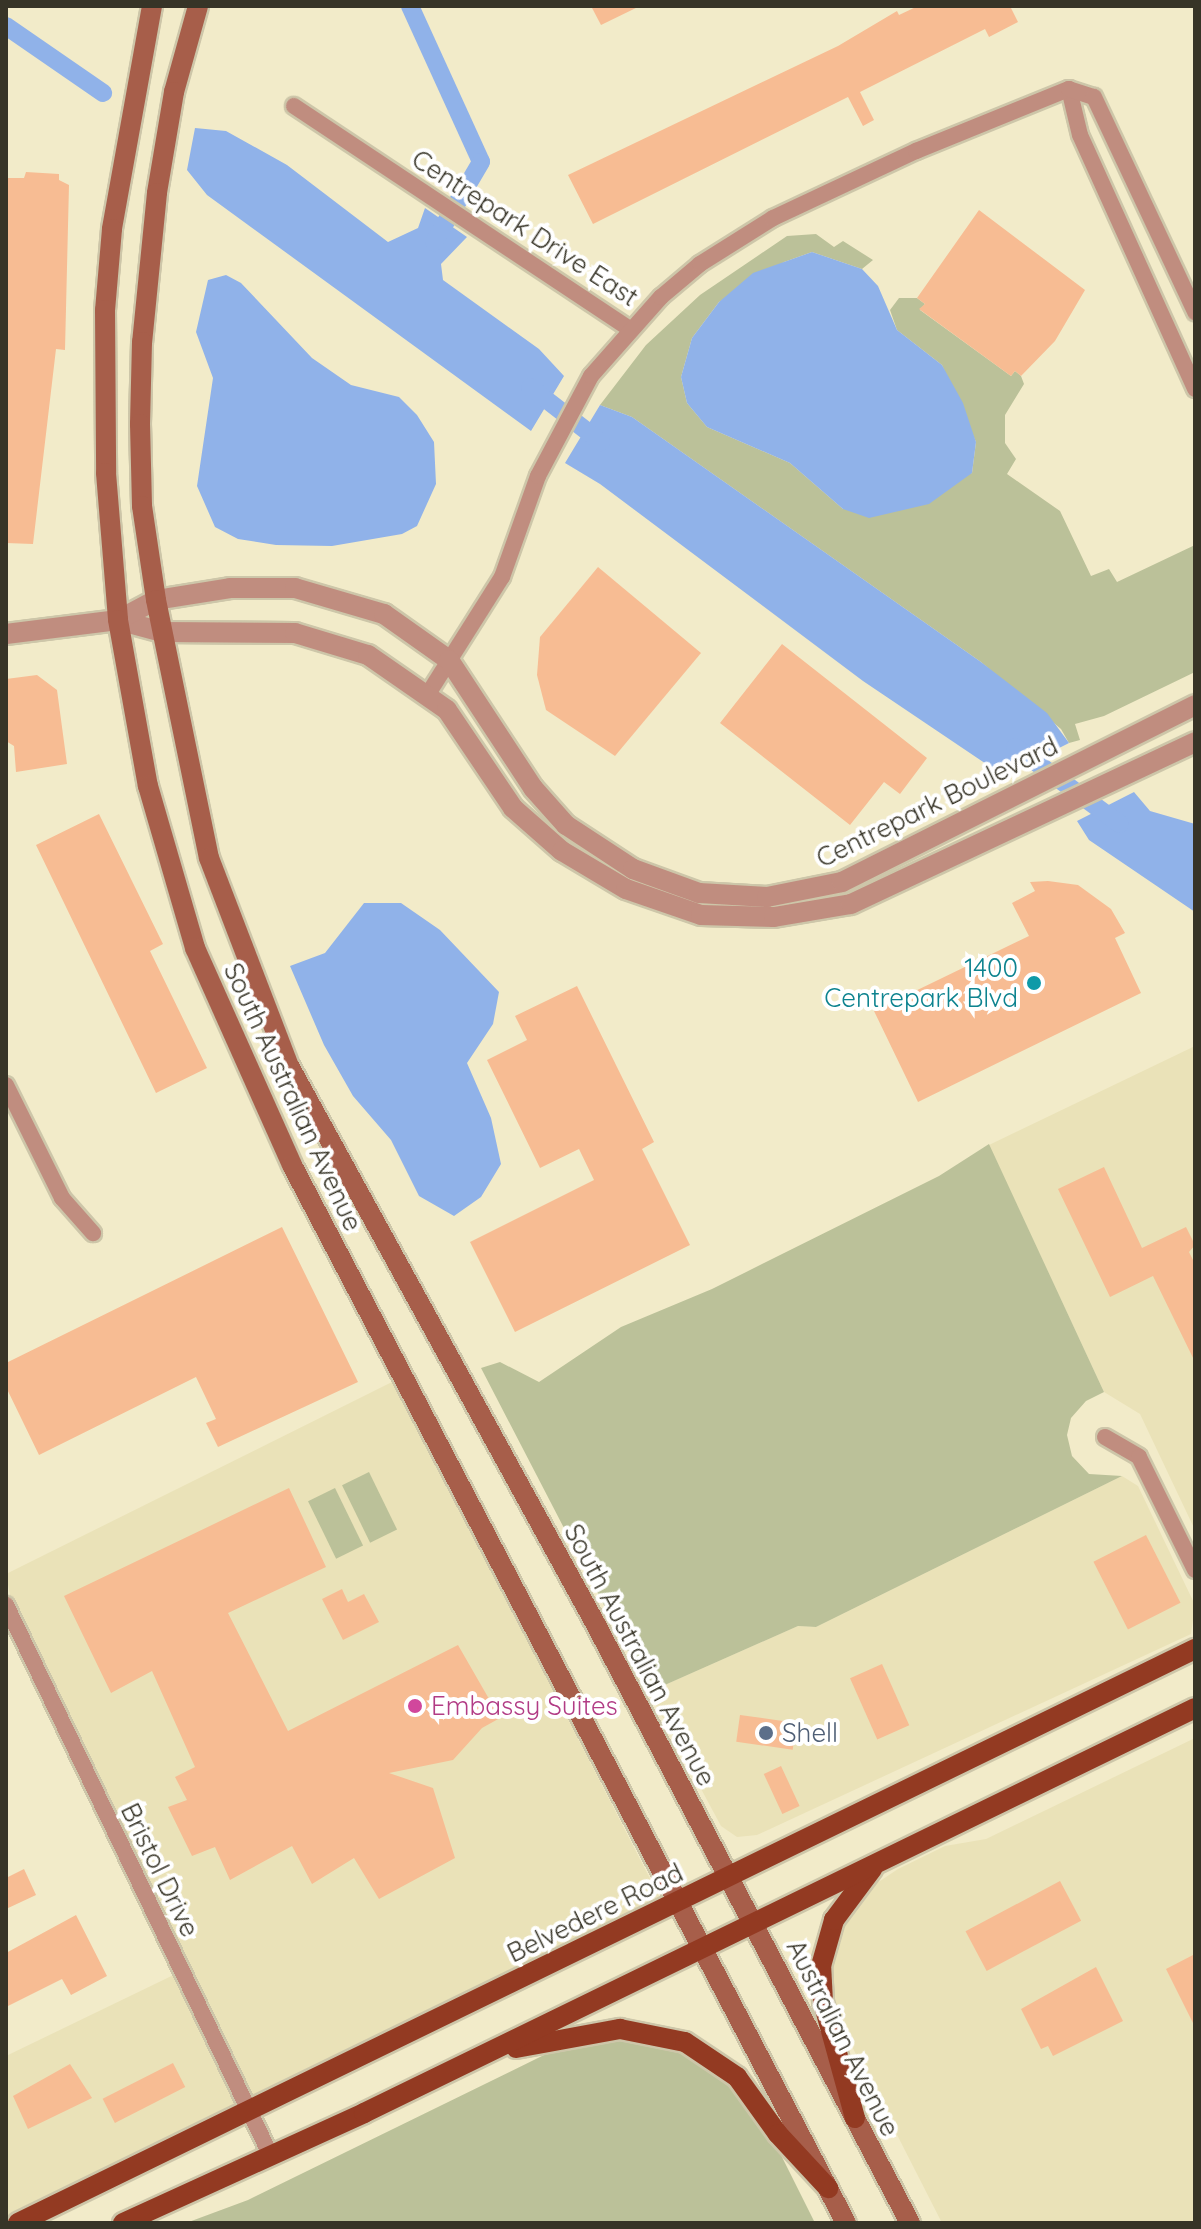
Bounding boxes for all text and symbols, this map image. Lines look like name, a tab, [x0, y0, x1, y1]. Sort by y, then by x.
street label: Centrepark Drive East	[406, 143, 644, 313]
street label: Centrepark Boulevard	[811, 730, 1063, 874]
place label: 1400 Centrepark Blvd	[824, 952, 1018, 1014]
street label: South Australian Avenue	[217, 958, 369, 1236]
marker: 1400 Centrepark Blvd	[1025, 974, 1043, 992]
street label: South Australian Avenue	[558, 1519, 722, 1791]
place label: Embassy Suites	[431, 1690, 618, 1722]
marker: Embassy Suites	[406, 1697, 424, 1715]
place label: Shell	[782, 1717, 838, 1749]
marker: Shell	[757, 1724, 775, 1742]
street label: Bristol Drive	[114, 1798, 206, 1942]
street label: Belvedere Road	[502, 1857, 688, 1969]
street label: Australian Avenue	[780, 1935, 906, 2141]

